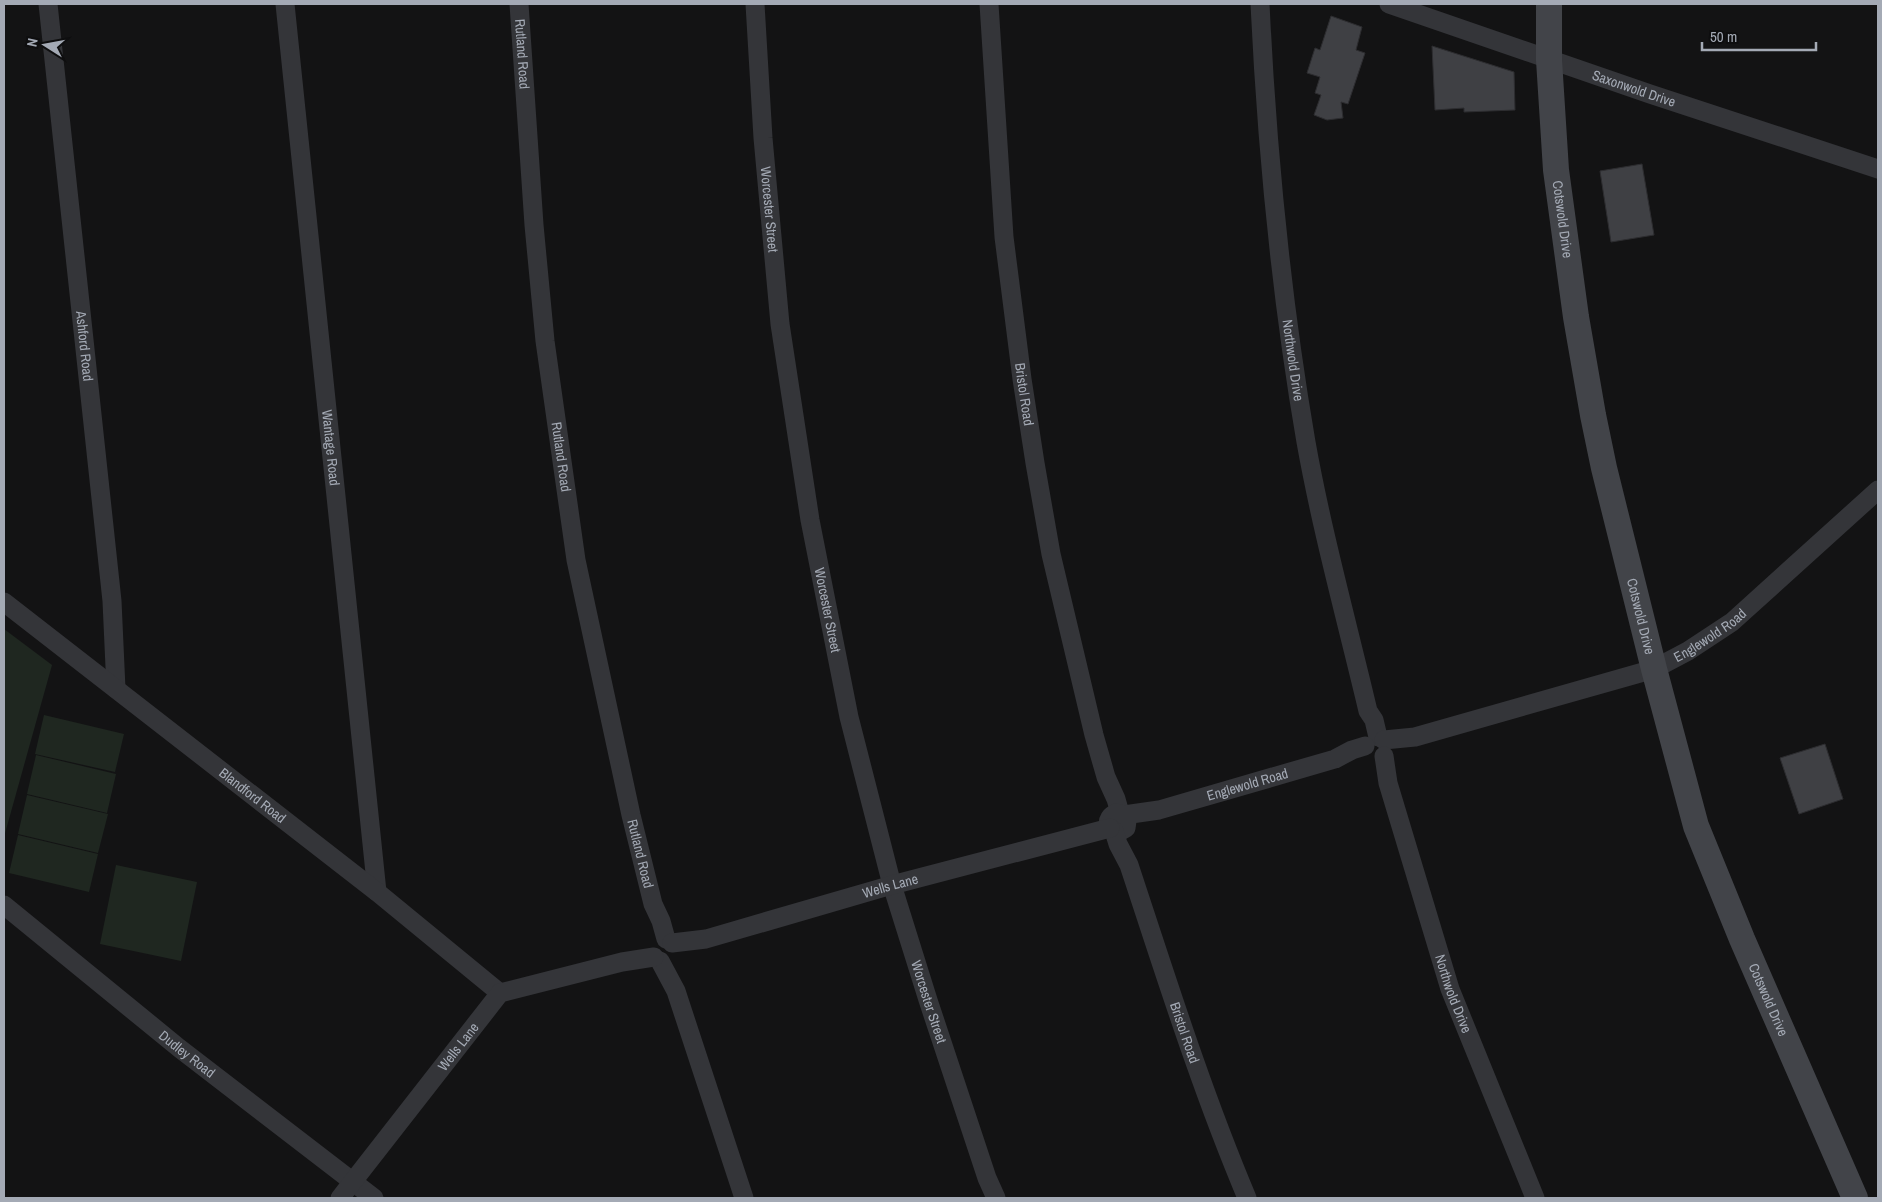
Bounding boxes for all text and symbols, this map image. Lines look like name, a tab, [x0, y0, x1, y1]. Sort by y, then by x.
street label: Rutland Road	[511, 18, 534, 90]
north arrow	[20, 20, 70, 70]
scale bar	[1702, 20, 1816, 52]
text: 50 m	[1710, 26, 1737, 47]
text: N	[23, 37, 42, 48]
street label: Saxonwold Drive	[1590, 66, 1678, 111]
street label: Worcester Street	[757, 166, 782, 253]
street label: Cotswold Drive	[1549, 179, 1577, 259]
street label: Ashford Road	[72, 309, 97, 382]
street label: Northwold Drive	[1279, 318, 1308, 402]
street label: Bristol Road	[1011, 362, 1038, 427]
street label: Wantage Road	[318, 409, 344, 486]
street label: Rutland Road	[548, 421, 575, 493]
street label: Worcester Street	[811, 566, 845, 654]
street label: Cotswold Drive	[1623, 576, 1659, 656]
street label: Englewold Road	[1671, 605, 1750, 666]
street label: Blandford Road	[216, 764, 290, 827]
street label: Englewold Road	[1205, 764, 1290, 805]
street label: Rutland Road	[623, 817, 658, 890]
street label: Wells Lane	[860, 870, 920, 902]
street label: Northwold Drive	[1431, 952, 1476, 1036]
street label: Worcester Street	[907, 958, 951, 1046]
street label: Cotswold Drive	[1745, 960, 1792, 1039]
street label: Bristol Road	[1166, 1000, 1204, 1066]
street label: Wells Lane	[434, 1019, 483, 1075]
street label: Dudley Road	[155, 1026, 219, 1081]

